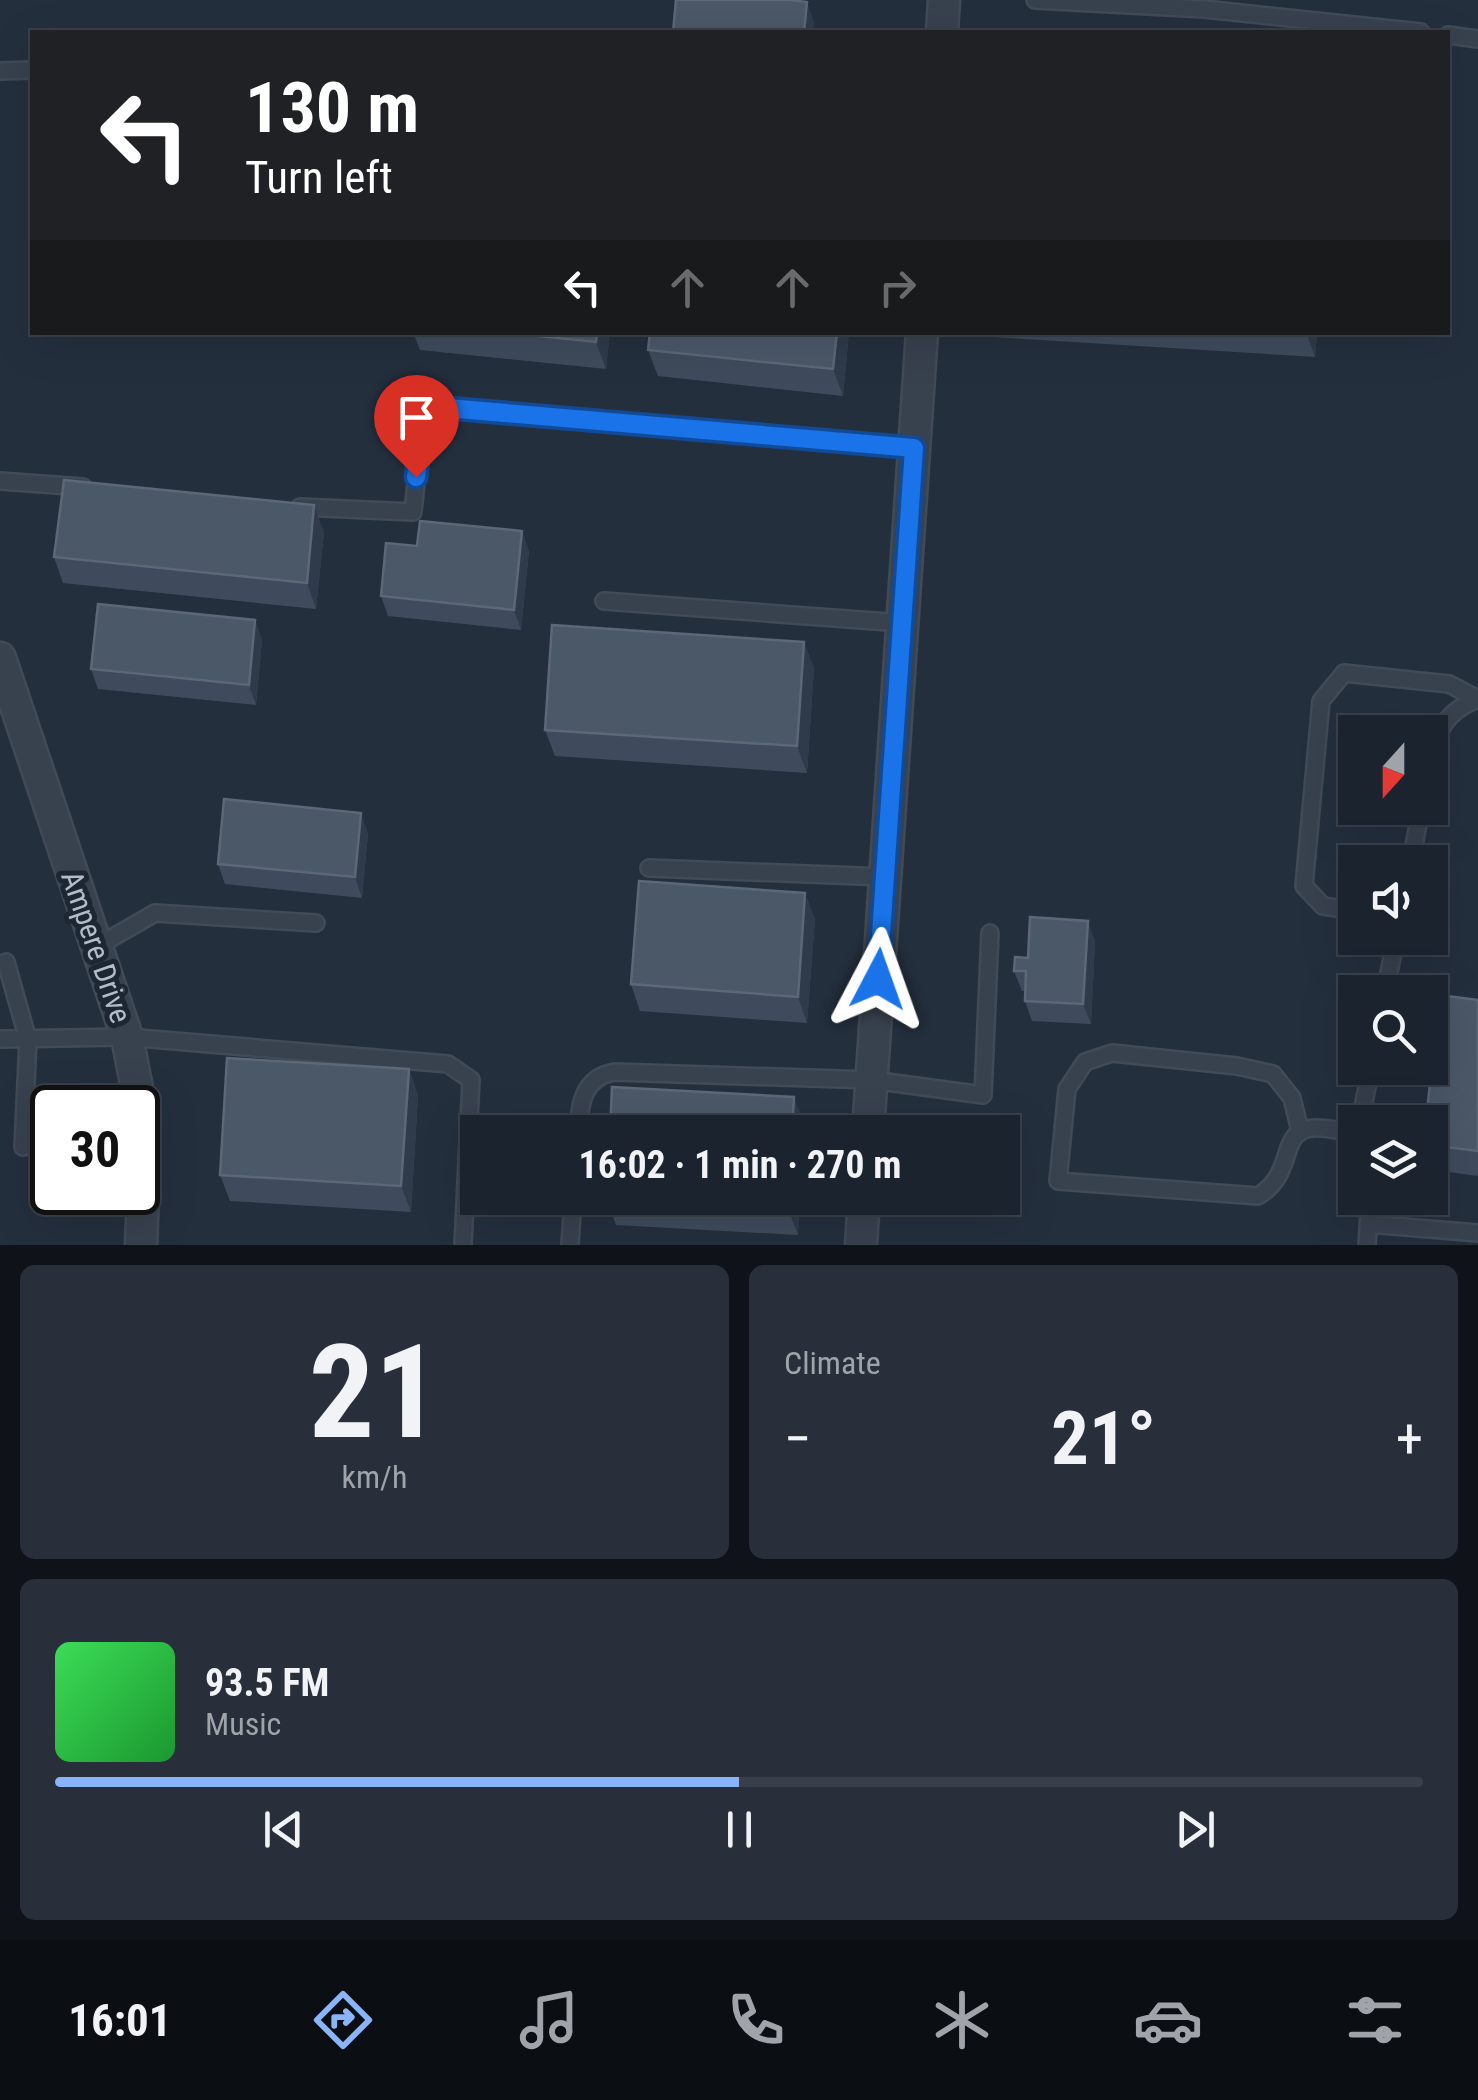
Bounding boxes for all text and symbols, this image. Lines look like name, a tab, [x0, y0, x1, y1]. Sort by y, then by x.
text: 130 m	[245, 67, 419, 149]
icon: left	[80, 70, 210, 200]
text: Turn left	[245, 151, 393, 204]
icon: left	[555, 260, 610, 315]
icon: ahead	[660, 260, 715, 315]
icon: ahead	[765, 260, 820, 315]
icon: right	[870, 260, 925, 315]
pin	[374, 375, 459, 478]
icon: arrive	[389, 390, 444, 445]
north arrow	[1338, 715, 1448, 825]
map controls	[1338, 715, 1448, 1215]
button: sound	[1338, 845, 1448, 955]
street label: Ampere Drive	[54, 866, 139, 1027]
position arrow	[826, 927, 930, 1031]
button: search	[1338, 975, 1448, 1085]
speed limit sign: 30	[30, 1085, 160, 1215]
button: layers	[1338, 1105, 1448, 1215]
text: 16:02 · 1 min · 270 m	[579, 1143, 901, 1187]
text: 21	[309, 1316, 440, 1469]
text: Climate	[784, 1344, 881, 1382]
text: 21°	[1051, 1394, 1156, 1482]
text: −	[784, 1407, 812, 1471]
text: +	[1396, 1407, 1423, 1471]
text: km/h	[342, 1458, 407, 1496]
text: 93.5 FM	[205, 1661, 329, 1705]
text: Music	[205, 1705, 281, 1743]
icon: previous	[256, 1802, 311, 1857]
icon: pause	[712, 1802, 767, 1857]
icon: next	[1168, 1802, 1223, 1857]
icon: directions	[308, 1985, 378, 2055]
icon: music	[514, 1985, 584, 2055]
icon: phone	[721, 1985, 791, 2055]
icon: climate	[927, 1985, 997, 2055]
icon: car	[1133, 1985, 1203, 2055]
icon: filters	[1340, 1985, 1410, 2055]
text: 16:01	[68, 1994, 171, 2047]

